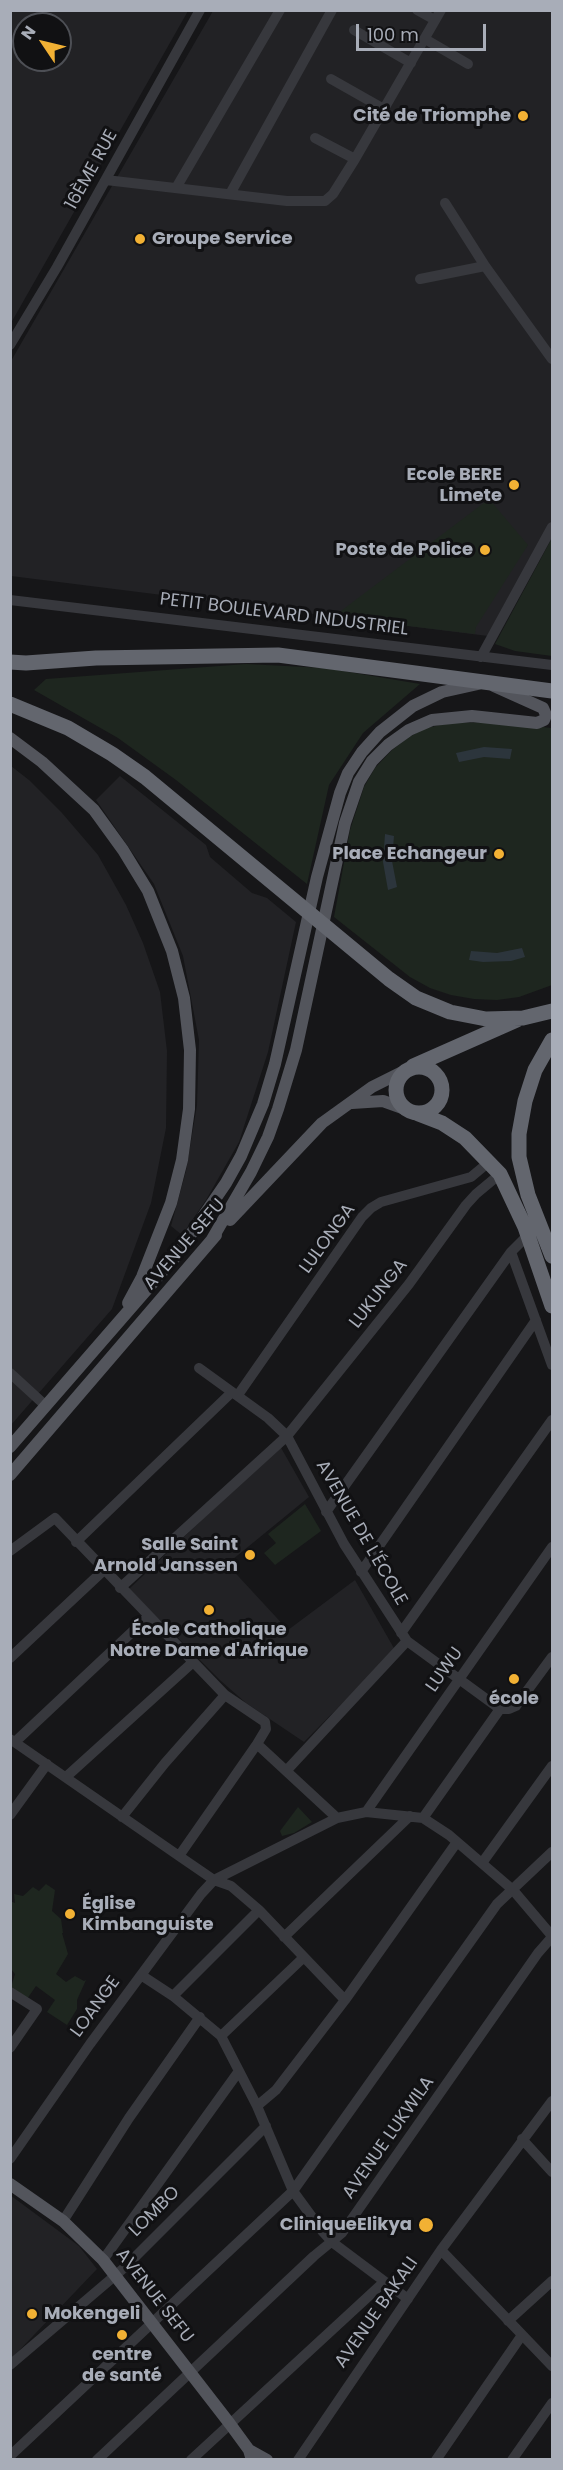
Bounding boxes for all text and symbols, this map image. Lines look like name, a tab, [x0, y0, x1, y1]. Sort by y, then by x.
north arrow	[12, 12, 72, 72]
scale bar	[359, 12, 490, 50]
text: N	[16, 21, 41, 44]
text: 100 m	[367, 22, 419, 47]
place label: Cité de Triomphe	[353, 105, 511, 127]
marker: Cité de Triomphe	[516, 109, 530, 123]
street label: 16ÈME RUE	[61, 126, 123, 214]
place label: Groupe Service	[152, 228, 293, 250]
marker: Groupe Service	[133, 232, 147, 246]
place label: Ecole BERE Limete	[407, 464, 502, 506]
marker: Ecole BERE Limete	[507, 478, 521, 492]
place label: Poste de Police	[336, 539, 473, 561]
marker: Poste de Police	[478, 543, 492, 557]
street label: PETIT BOULEVARD INDUSTRIEL	[159, 589, 409, 641]
place label: Place Echangeur	[332, 843, 487, 865]
marker: Place Echangeur	[492, 847, 506, 861]
street label: AVENUE SEFU	[140, 1195, 230, 1295]
street label: LULONGA	[296, 1200, 360, 1278]
street label: LUKUNGA	[345, 1255, 413, 1333]
street label: AVENUE DE L'ÉCOLE	[311, 1457, 411, 1609]
place label: Salle Saint Arnold Janssen	[94, 1534, 238, 1576]
marker: Salle Saint Arnold Janssen	[243, 1548, 257, 1562]
marker: École Catholique Notre Dame d'Afrique	[202, 1603, 216, 1617]
place label: École Catholique Notre Dame d'Afrique	[110, 1619, 308, 1662]
street label: LUWU	[422, 1643, 468, 1697]
marker: école	[507, 1672, 521, 1686]
place label: école	[489, 1688, 539, 1710]
place label: Église Kimbanguiste	[82, 1893, 214, 1936]
marker: Église Kimbanguiste	[63, 1907, 77, 1921]
street label: LOANGE	[67, 1972, 125, 2042]
street label: AVENUE LUKWILA	[339, 2072, 439, 2204]
street label: LOMBO	[125, 2182, 185, 2242]
place label: CliniqueElikya	[280, 2214, 412, 2236]
marker: CliniqueElikya	[417, 2216, 435, 2234]
street label: AVENUE SEFU	[111, 2245, 197, 2347]
street label: AVENUE BAKALI	[331, 2253, 423, 2373]
place label: Mokengeli	[44, 2303, 140, 2325]
marker: Mokengeli	[25, 2307, 39, 2321]
marker: centre de santé	[115, 2328, 129, 2342]
place label: centre de santé	[82, 2344, 162, 2386]

